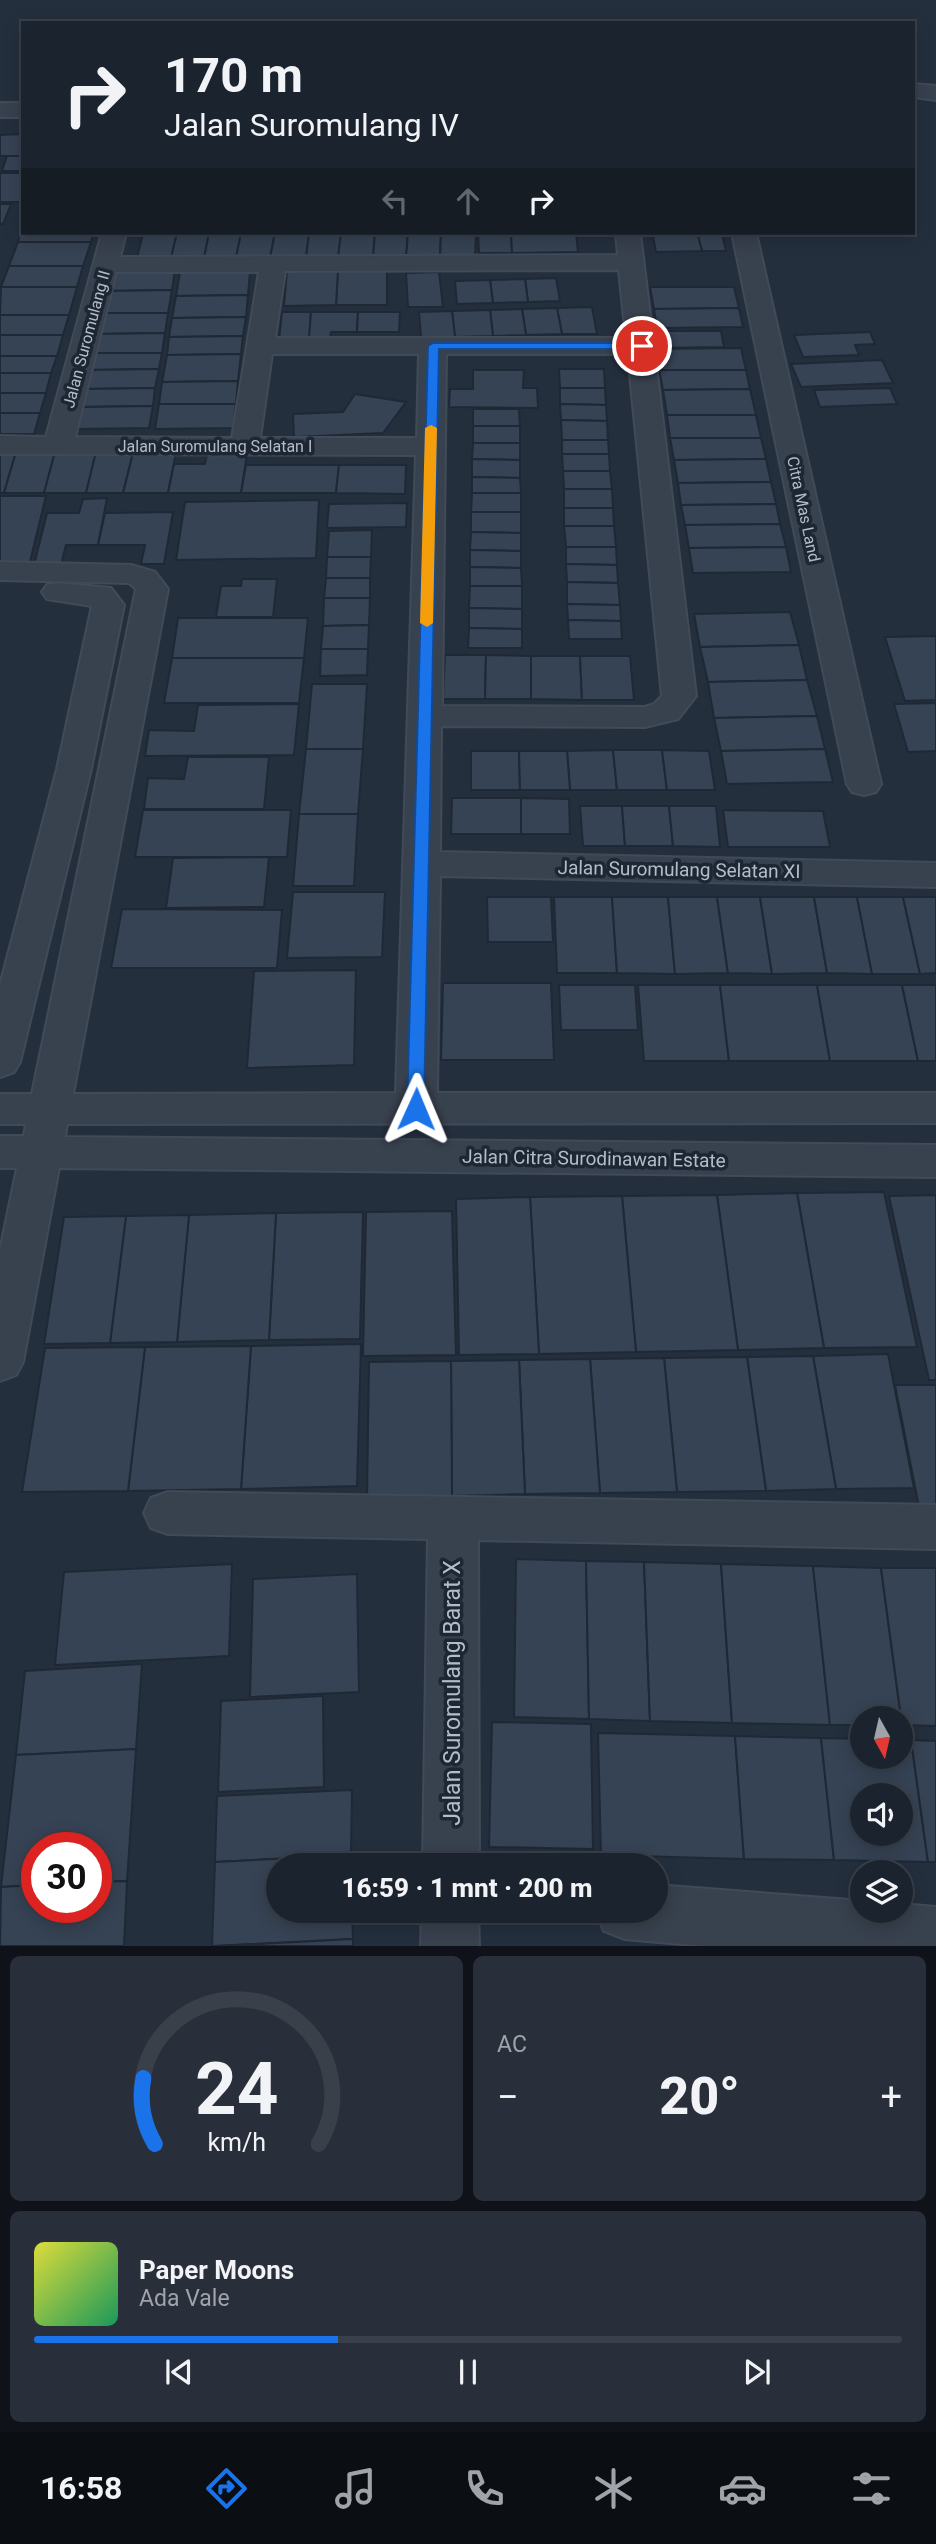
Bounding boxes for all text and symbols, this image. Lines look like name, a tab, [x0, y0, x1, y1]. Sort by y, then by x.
text: 170 m	[164, 47, 303, 104]
icon: right	[49, 49, 140, 140]
text: Jalan Suromulang IV	[164, 106, 459, 144]
icon: left	[376, 182, 414, 220]
icon: ahead	[449, 182, 487, 220]
icon: right	[522, 182, 560, 220]
street label: Jalan Suromulang II	[59, 268, 114, 410]
pin	[612, 316, 672, 376]
icon: arrive	[623, 327, 661, 365]
street label: Jalan Suromulang Selatan I	[118, 437, 312, 456]
street label: Citra Mas Land	[783, 455, 824, 564]
street label: Jalan Suromulang Selatan XI	[557, 856, 801, 883]
position arrow	[379, 1072, 453, 1146]
street label: Jalan Citra Surodinawan Estate	[462, 1145, 726, 1172]
street label: Jalan Suromulang Barat X	[439, 1560, 466, 1826]
north arrow	[850, 1706, 914, 1769]
map controls	[850, 1706, 913, 1923]
button: sound	[850, 1783, 913, 1846]
speed limit sign: 30	[21, 1832, 112, 1923]
button: layers	[850, 1860, 913, 1923]
text: 16:59 · 1 mnt · 200 m	[342, 1873, 592, 1903]
text: AC	[497, 2031, 527, 2058]
text: 24	[195, 2047, 278, 2133]
text: 20°	[659, 2066, 740, 2127]
text: −	[497, 2075, 519, 2119]
text: +	[880, 2075, 902, 2119]
text: km/h	[207, 2128, 266, 2157]
text: Paper Moons	[139, 2255, 294, 2285]
text: Ada Vale	[139, 2285, 230, 2312]
icon: previous	[160, 2353, 198, 2391]
icon: pause	[449, 2353, 487, 2391]
icon: next	[738, 2353, 776, 2391]
icon: directions	[202, 2464, 251, 2513]
icon: music	[331, 2464, 380, 2513]
icon: phone	[460, 2464, 509, 2513]
icon: climate	[589, 2464, 638, 2513]
icon: car	[718, 2464, 767, 2513]
icon: filters	[847, 2464, 896, 2513]
text: 16:58	[40, 2469, 122, 2507]

